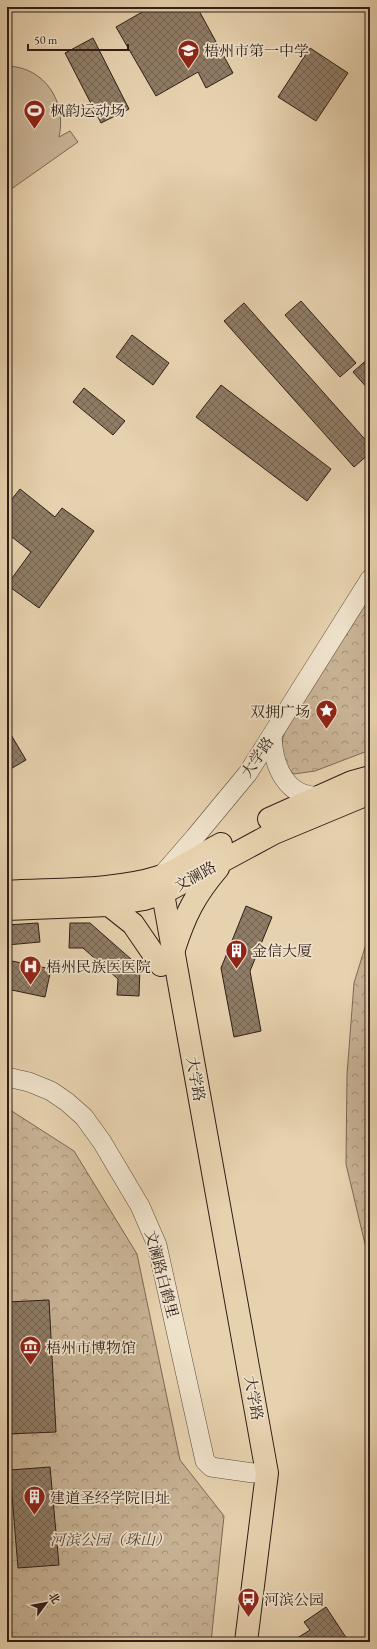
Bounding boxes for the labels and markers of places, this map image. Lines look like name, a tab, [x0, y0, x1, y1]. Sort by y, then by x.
school or university icon: 梧州市第一中学	[175, 37, 201, 70]
place label: 梧州市第一中学	[204, 41, 309, 60]
sports icon: 枫韵运动场	[21, 97, 47, 130]
place label: 枫韵运动场	[50, 101, 125, 120]
place icon: 双拥广场	[313, 698, 339, 731]
place label: 双拥广场	[250, 702, 310, 721]
building icon: 金信大厦	[223, 937, 249, 970]
place label: 金信大厦	[252, 941, 312, 960]
hospital icon: 梧州民族医医院	[17, 953, 43, 986]
place label: 梧州民族医医院	[46, 957, 151, 976]
museum icon: 梧州市博物馆	[17, 1334, 43, 1367]
place label: 梧州市博物馆	[46, 1338, 136, 1357]
building icon: 建道圣经学院旧址	[21, 1484, 47, 1517]
place label: 建道圣经学院旧址	[50, 1488, 170, 1507]
bus stop icon: 河滨公园	[236, 1586, 262, 1619]
place label: 河滨公园	[264, 1590, 324, 1609]

